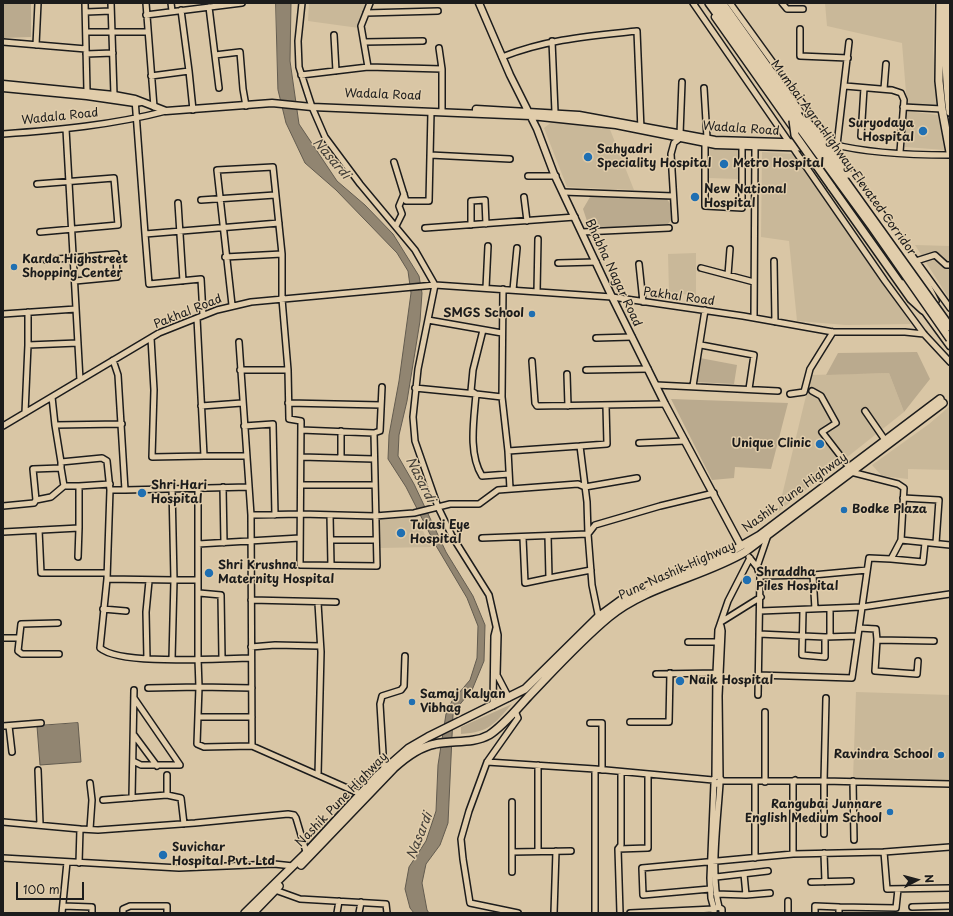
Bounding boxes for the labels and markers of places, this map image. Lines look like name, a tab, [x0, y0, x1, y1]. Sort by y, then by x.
place label: Suryodaya Hospital	[848, 117, 914, 145]
marker: Suryodaya Hospital	[917, 125, 929, 137]
place label: Sahyadri Speciality Hospital	[597, 143, 711, 171]
marker: Sahyadri Speciality Hospital	[582, 151, 594, 163]
place label: Metro Hospital	[733, 157, 824, 171]
marker: Metro Hospital	[718, 158, 730, 170]
place label: New National Hospital	[704, 183, 786, 211]
marker: New National Hospital	[689, 191, 701, 203]
place label: Karda Highstreet Shopping Center	[22, 253, 128, 281]
marker: Karda Highstreet Shopping Center	[9, 262, 19, 272]
place label: SMGS School	[443, 307, 524, 321]
marker: SMGS School	[527, 309, 537, 319]
place label: Unique Clinic	[732, 437, 811, 451]
marker: Unique Clinic	[814, 438, 826, 450]
place label: Shri Hari Hospital	[151, 479, 207, 507]
marker: Shri Hari Hospital	[136, 487, 148, 499]
place label: Bodke Plaza	[852, 503, 927, 517]
marker: Bodke Plaza	[839, 505, 849, 515]
place label: Tulasi Eye Hospital	[410, 519, 470, 547]
marker: Tulasi Eye Hospital	[395, 527, 407, 539]
place label: Shri Krushna Maternity Hospital	[218, 559, 334, 587]
place label: Shraddha Piles Hospital	[756, 566, 838, 594]
marker: Shri Krushna Maternity Hospital	[203, 567, 215, 579]
marker: Shraddha Piles Hospital	[741, 574, 753, 586]
place label: Naik Hospital	[689, 674, 773, 688]
marker: Naik Hospital	[674, 675, 686, 687]
place label: Samaj Kalyan Vibhag	[420, 688, 506, 716]
marker: Samaj Kalyan Vibhag	[407, 697, 417, 707]
place label: Ravindra School	[834, 748, 933, 762]
marker: Ravindra School	[936, 750, 946, 760]
place label: Rangubai Junnare English Medium School	[745, 798, 882, 826]
marker: Rangubai Junnare English Medium School	[885, 807, 895, 817]
place label: Suvichar Hospital Pvt. Ltd	[172, 841, 275, 869]
marker: Suvichar Hospital Pvt. Ltd	[157, 849, 169, 861]

